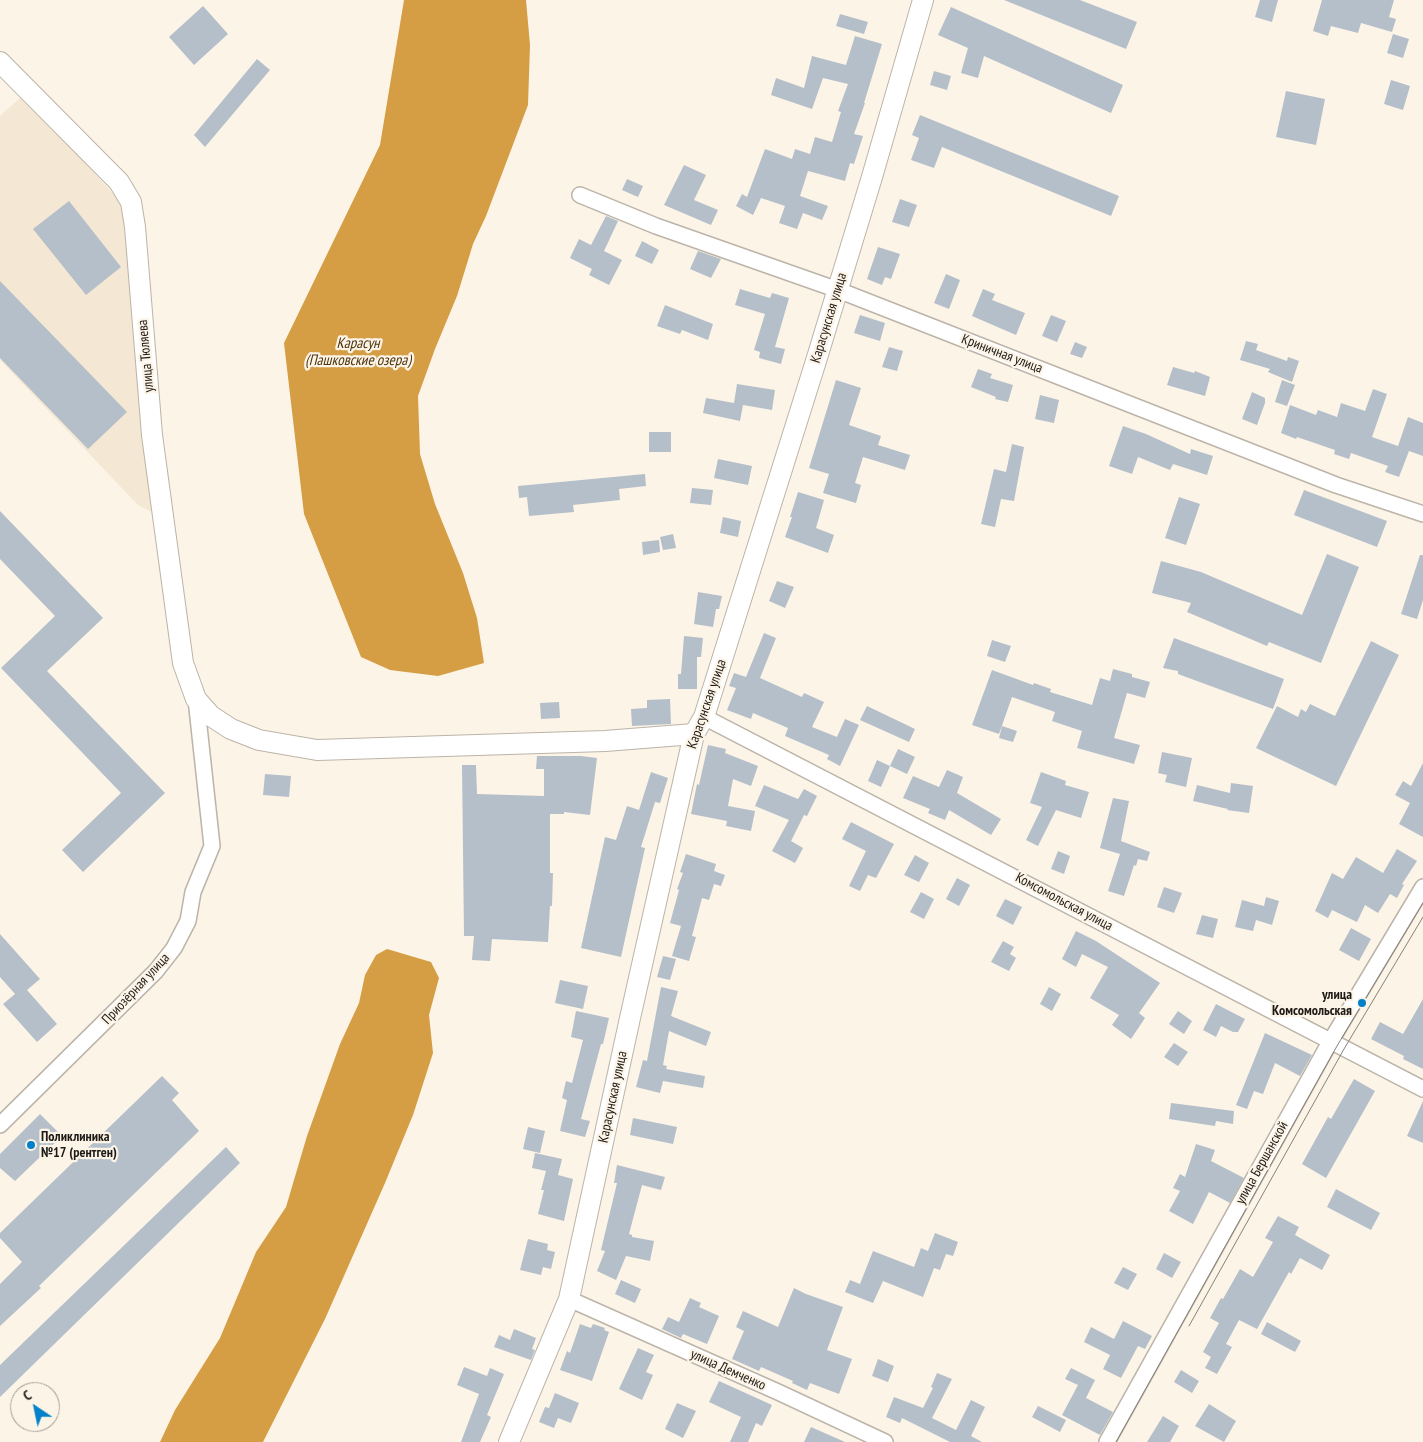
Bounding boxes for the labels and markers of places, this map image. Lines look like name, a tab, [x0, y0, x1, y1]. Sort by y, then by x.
place label: улица Комсомольская	[1272, 987, 1352, 1020]
marker: улица Комсомольская	[1356, 997, 1368, 1009]
place label: Поликлиника №17 (рентген)	[41, 1129, 117, 1162]
marker: Поликлиника №17 (рентген)	[25, 1139, 37, 1151]

